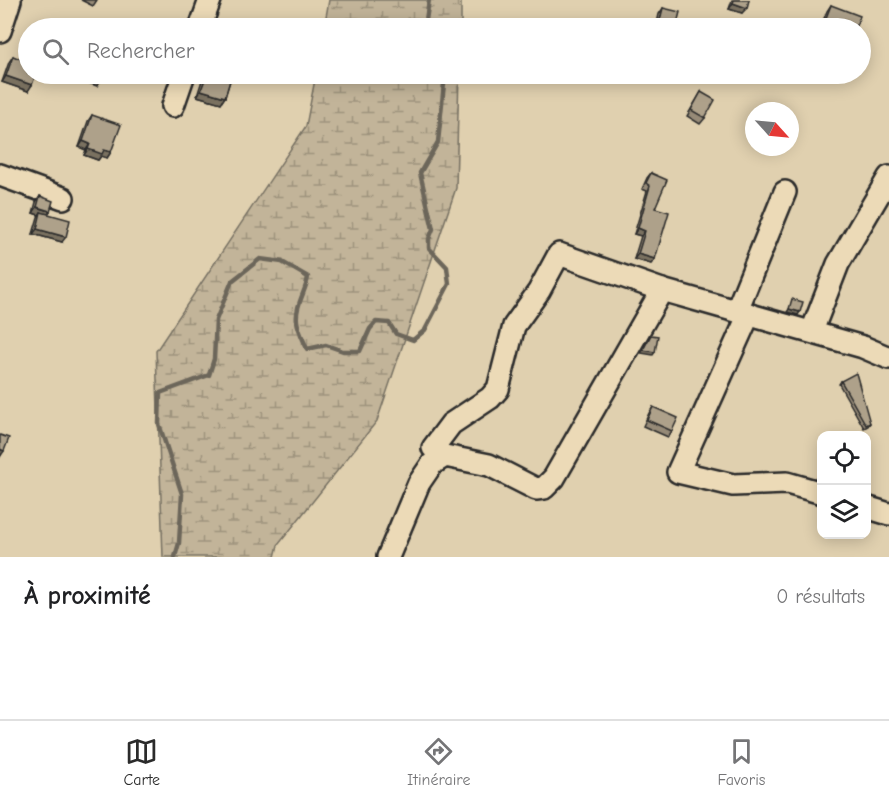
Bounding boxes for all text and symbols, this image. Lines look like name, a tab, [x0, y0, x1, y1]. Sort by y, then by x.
search box	[18, 18, 871, 84]
icon: search	[39, 35, 72, 68]
text: Rechercher	[87, 38, 195, 64]
north arrow	[745, 102, 799, 156]
map controls	[817, 431, 871, 539]
button: locate	[817, 431, 871, 485]
button: layers	[817, 485, 871, 539]
text: À proximité	[24, 581, 151, 611]
text: 0 résultats	[776, 585, 865, 608]
tab: Carte	[124, 735, 160, 789]
tab: Itinéraire	[407, 735, 470, 789]
tab: Favoris	[717, 735, 765, 789]

